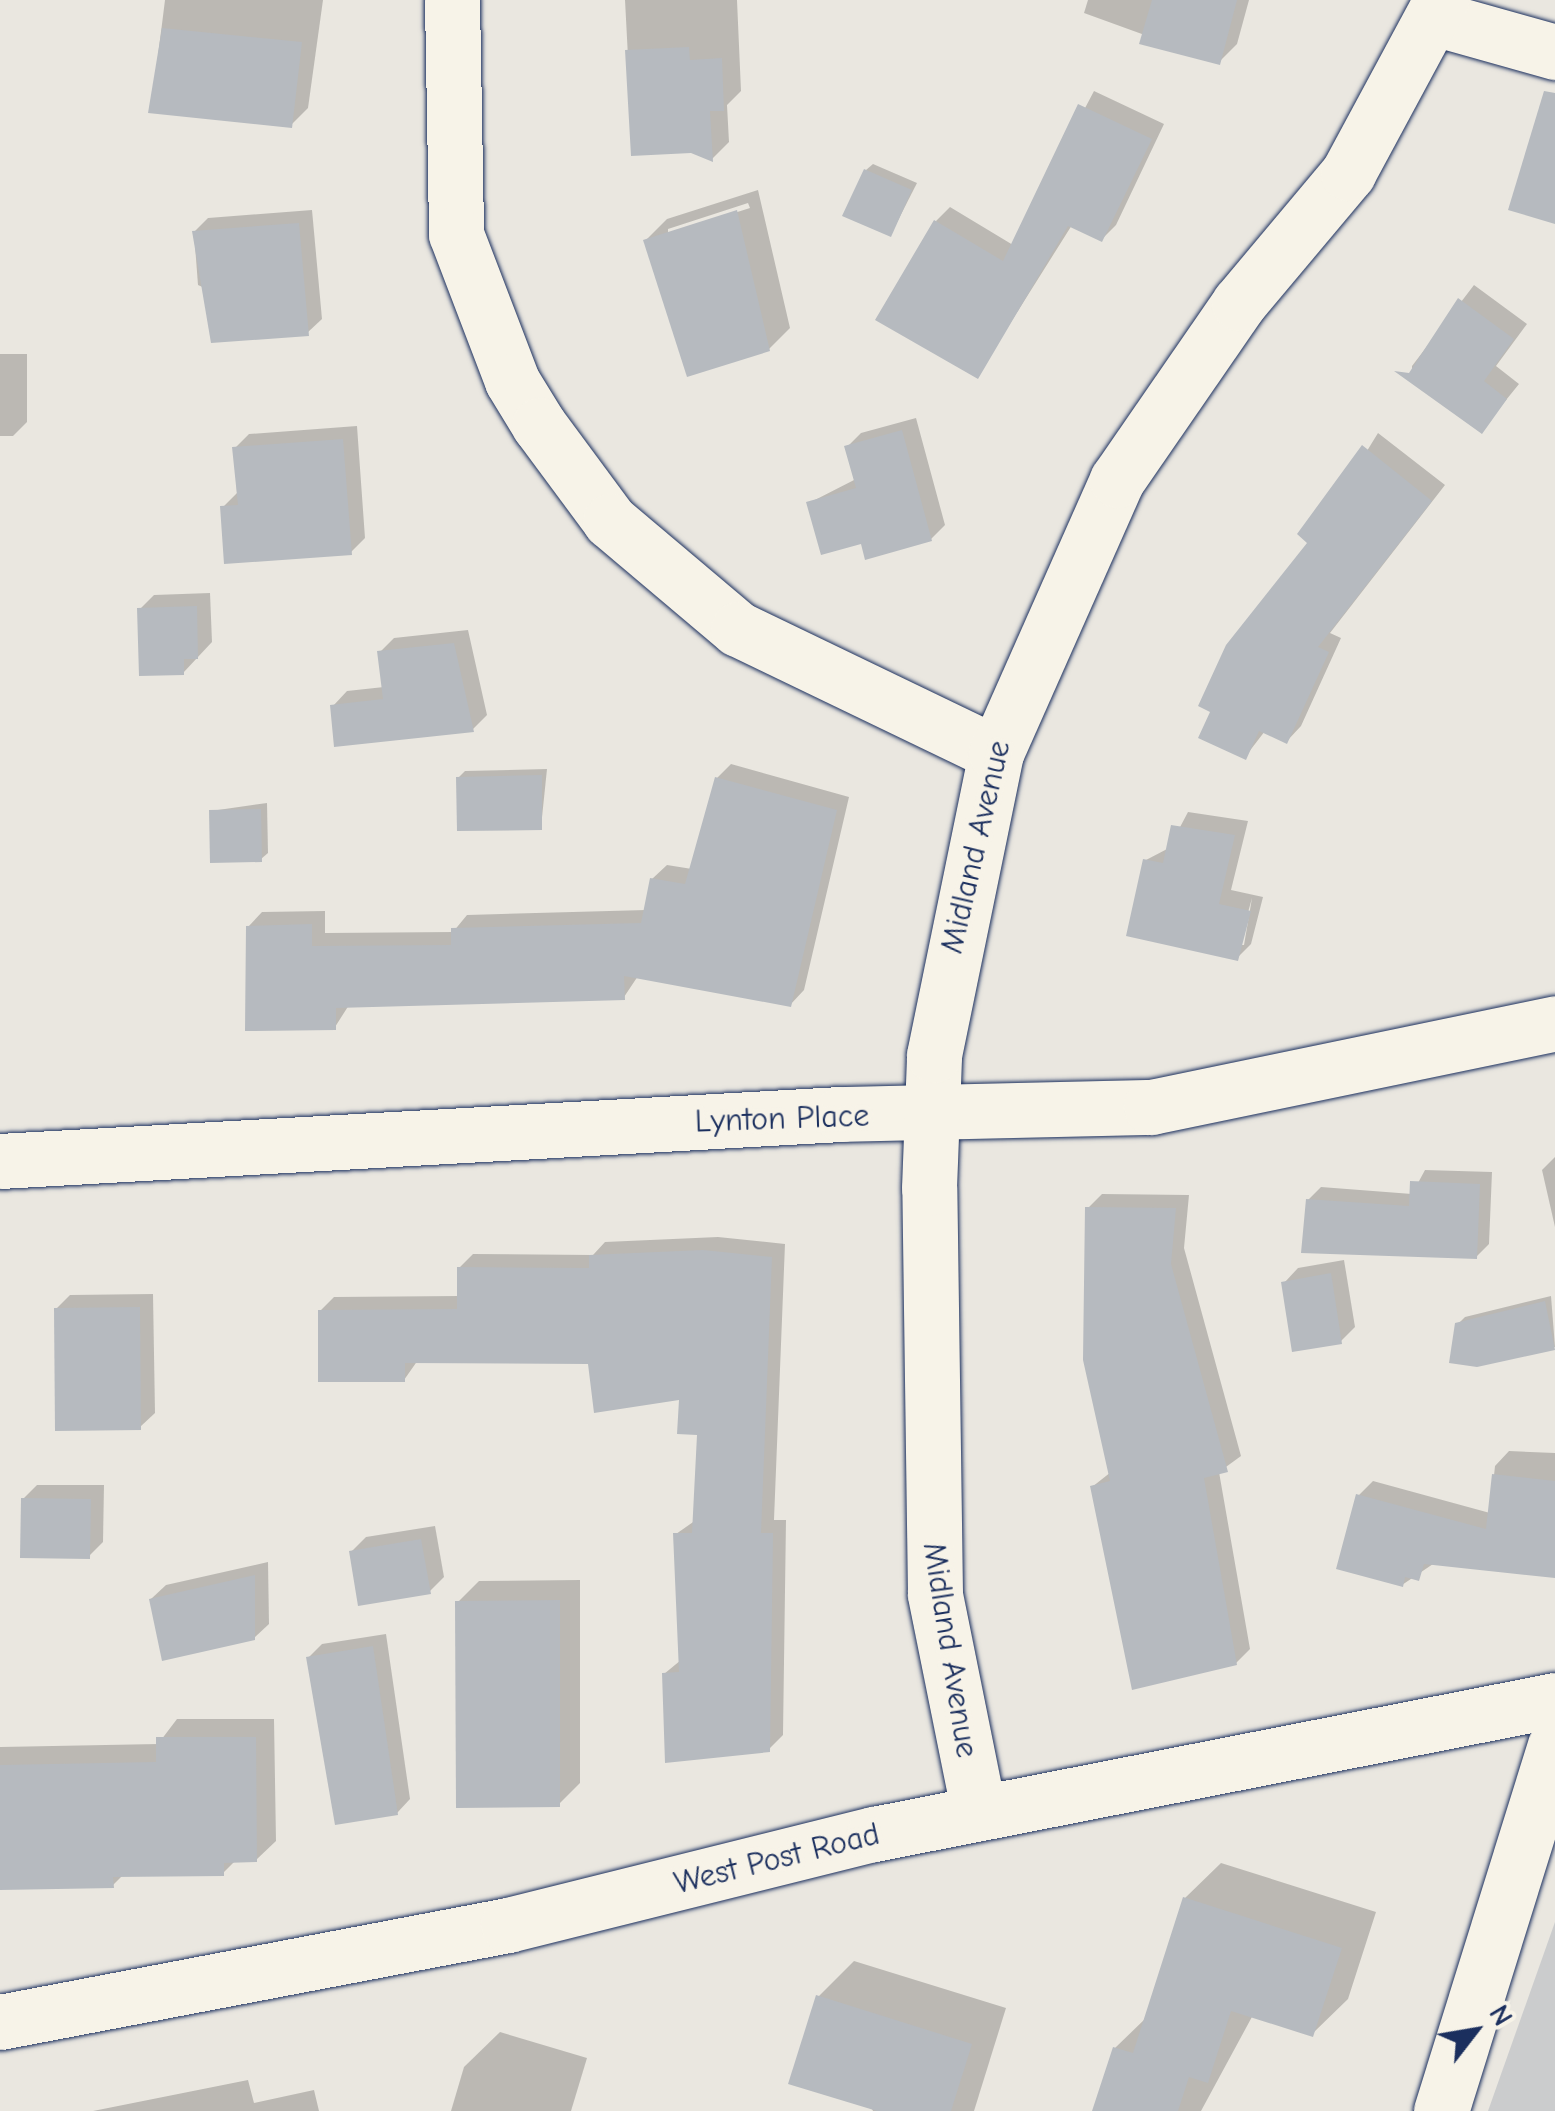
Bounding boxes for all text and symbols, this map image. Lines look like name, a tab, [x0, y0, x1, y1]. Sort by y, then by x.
street label: Midland Avenue	[933, 737, 1019, 957]
street label: Lynton Place	[694, 1097, 870, 1141]
street label: Midland Avenue	[914, 1540, 986, 1760]
street label: West Post Road	[670, 1815, 884, 1903]
north arrow	[1425, 1981, 1525, 2081]
text: N	[1482, 1999, 1519, 2032]

